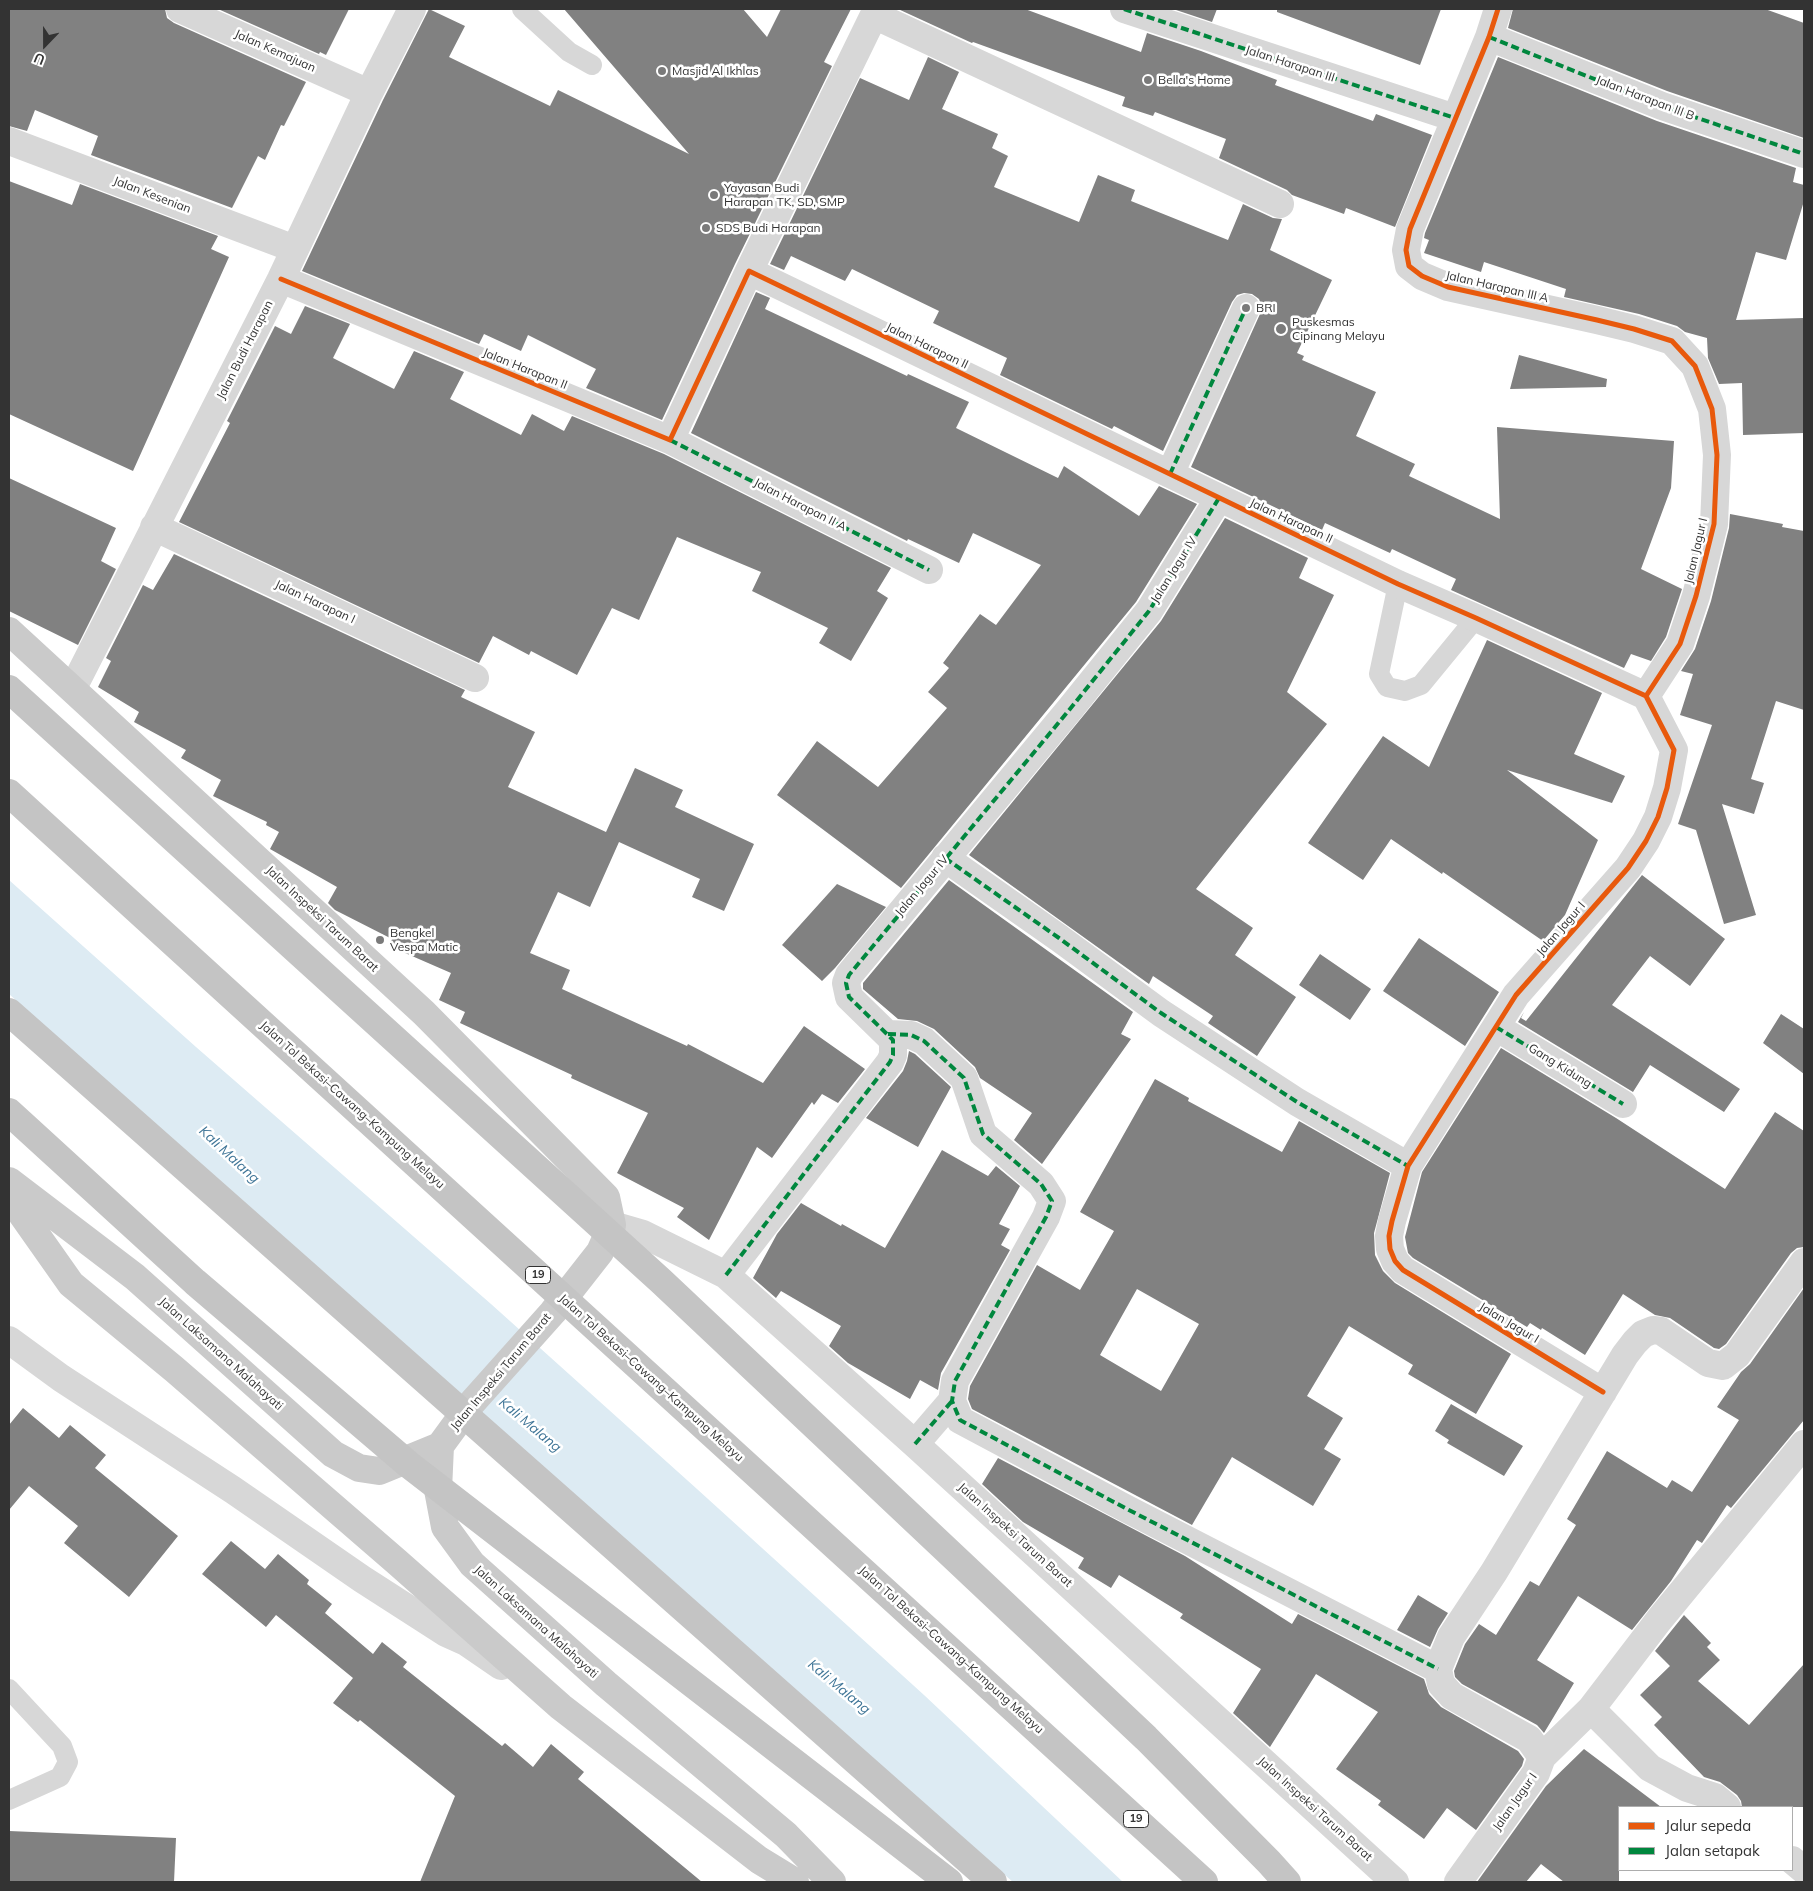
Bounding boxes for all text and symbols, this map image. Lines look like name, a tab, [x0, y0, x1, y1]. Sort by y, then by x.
north arrow	[20, 20, 70, 70]
street label: Jalan Kemajuan	[232, 27, 318, 75]
street label: Jalan Harapan III	[1243, 43, 1337, 85]
text: U	[31, 49, 48, 69]
place label: Masjid Al Ikhlas	[672, 64, 759, 78]
marker: Masjid Al Ikhlas	[656, 65, 668, 77]
place label: Bella's Home	[1158, 73, 1230, 87]
street label: Jalan Harapan III B	[1594, 73, 1696, 123]
marker: Bella's Home	[1142, 74, 1154, 86]
street label: Jalan Kesenian	[111, 174, 193, 216]
place label: Yayasan Budi Harapan TK, SD, SMP	[724, 181, 845, 209]
marker: Yayasan Budi Harapan TK, SD, SMP	[708, 189, 720, 201]
place label: SDS Budi Harapan	[716, 221, 821, 235]
marker: SDS Budi Harapan	[700, 222, 712, 234]
street label: Jalan Harapan III A	[1444, 268, 1550, 306]
street label: Jalan Budi Harapan	[214, 298, 276, 402]
place label: BRI	[1256, 301, 1276, 315]
marker: BRI	[1240, 302, 1252, 314]
place label: Puskesmas Cipinang Melayu	[1292, 315, 1385, 343]
street label: Jalan Harapan II	[883, 320, 971, 372]
marker: Puskesmas Cipinang Melayu	[1274, 322, 1288, 336]
street label: Jalan Harapan II	[481, 345, 569, 393]
street label: Jalan Harapan II A	[751, 475, 849, 535]
street label: Jalan Harapan II	[1247, 495, 1335, 547]
street label: Jalan Jagur I	[1681, 517, 1711, 585]
street label: Jalan Jagur IV	[1148, 534, 1200, 606]
street label: Jalan Harapan I	[273, 577, 357, 627]
street label: Jalan Jagur IV	[892, 852, 952, 920]
street label: Jalan Inspeksi Tarum Barat	[263, 863, 381, 975]
street label: Jalan Jagur I	[1533, 899, 1589, 959]
place label: Bengkel Vespa Matic	[390, 926, 458, 954]
marker: Bengkel Vespa Matic	[374, 934, 386, 946]
street label: Jalan Tol Bekasi–Cawang–Kampung Melayu	[257, 1018, 447, 1192]
street label: Gang Kidung	[1526, 1041, 1594, 1091]
water label: Kali Malang	[195, 1123, 263, 1187]
road number: 19	[526, 1266, 550, 1284]
street label: Jalan Tol Bekasi–Cawang–Kampung Melayu	[556, 1291, 746, 1465]
street label: Jalan Laksamana Malahayati	[156, 1295, 286, 1413]
street label: Jalan Jagur I	[1476, 1300, 1542, 1346]
street label: Jalan Inspeksi Tarum Barat	[448, 1310, 554, 1434]
water label: Kali Malang	[495, 1394, 565, 1456]
street label: Jalan Inspeksi Tarum Barat	[955, 1480, 1075, 1590]
street label: Jalan Laksamana Malahayati	[471, 1563, 601, 1681]
street label: Jalan Tol Bekasi–Cawang–Kampung Melayu	[856, 1563, 1046, 1737]
water label: Kali Malang	[804, 1656, 874, 1718]
street label: Jalan Inspeksi Tarum Barat	[1255, 1754, 1375, 1864]
street label: Jalan Jagur I	[1490, 1770, 1540, 1834]
legend	[1618, 1806, 1793, 1871]
road number: 19	[1124, 1810, 1148, 1828]
text: Jalur sepeda	[1665, 1816, 1751, 1835]
text: Jalan setapak	[1665, 1841, 1760, 1860]

